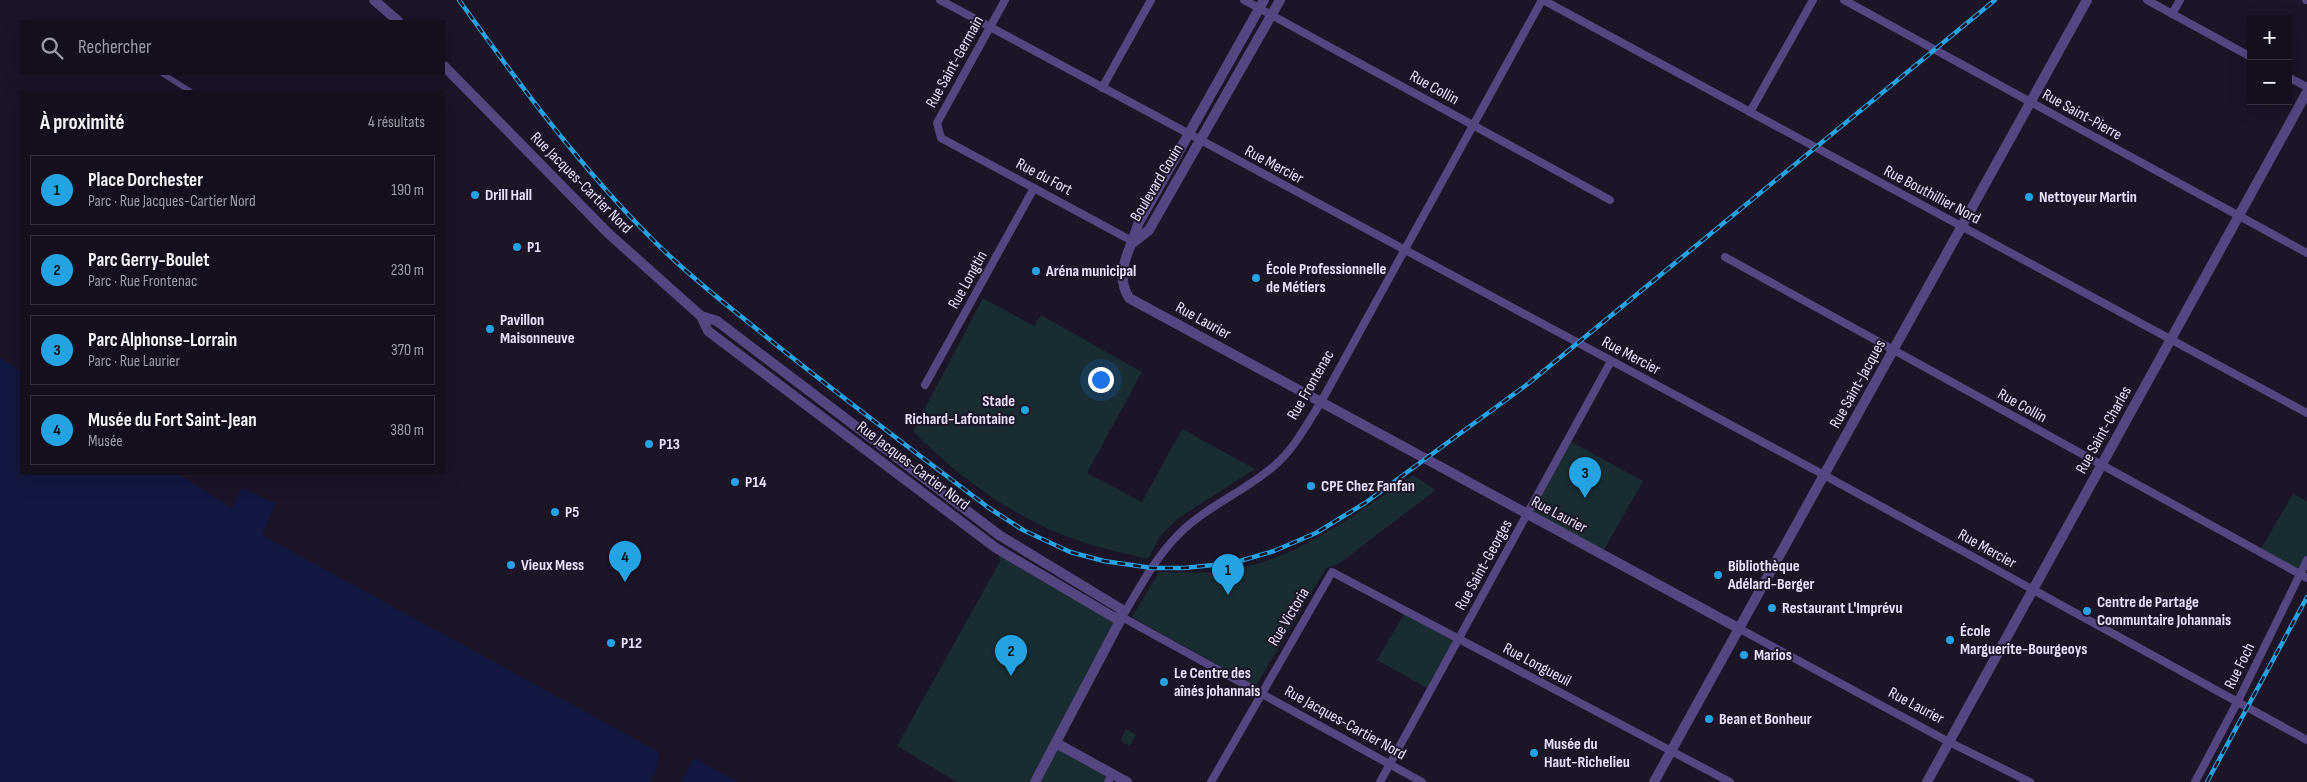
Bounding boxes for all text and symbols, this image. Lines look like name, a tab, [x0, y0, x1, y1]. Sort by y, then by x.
street label: Rue Saint-Germain	[922, 13, 988, 111]
map controls	[2247, 15, 2292, 105]
button: +	[2247, 15, 2292, 60]
search box	[20, 20, 445, 75]
icon: search	[38, 34, 66, 62]
text: Rechercher	[78, 36, 152, 59]
button: −	[2247, 60, 2292, 105]
street label: Rue Collin	[1406, 67, 1462, 109]
street label: Rue Saint-Pierre	[2039, 85, 2125, 145]
text: À proximité	[40, 110, 125, 135]
text: 4 résultats	[368, 113, 425, 132]
street label: Rue Jacques-Cartier Nord	[526, 128, 636, 238]
street label: Boulevard Gouin	[1127, 141, 1187, 225]
street label: Rue Mercier	[1241, 142, 1307, 189]
street label: Rue du Fort	[1013, 154, 1076, 200]
street label: Rue Bouthillier Nord	[1880, 162, 1984, 228]
text: Place Dorchester	[88, 169, 203, 192]
text: 1	[54, 181, 60, 200]
text: 190 m	[391, 181, 424, 200]
place label: Drill Hall	[485, 186, 532, 205]
place label: Nettoyeur Martin	[2039, 188, 2137, 207]
marker: Drill Hall	[469, 189, 481, 201]
marker: Nettoyeur Martin	[2023, 191, 2035, 203]
text: Parc · Rue Jacques-Cartier Nord	[88, 192, 256, 211]
place label: P1	[527, 238, 541, 257]
marker: P1	[511, 241, 523, 253]
street label: Rue Longtin	[944, 248, 992, 312]
text: Parc Gerry-Boulet	[88, 249, 210, 272]
place label: École Professionnelle de Métiers	[1266, 260, 1387, 297]
text: 2	[53, 261, 61, 280]
text: 230 m	[391, 261, 424, 280]
place label: Aréna municipal	[1045, 262, 1136, 281]
marker: Aréna municipal	[1030, 265, 1042, 277]
text: Parc · Rue Frontenac	[88, 272, 197, 291]
marker: École Professionnelle de Métiers	[1250, 272, 1262, 284]
street label: Rue Laurier	[1172, 298, 1234, 344]
place label: Pavillon Maisonneuve	[500, 311, 575, 348]
marker: Pavillon Maisonneuve	[484, 323, 496, 335]
text: Parc Alphonse-Lorrain	[88, 329, 237, 352]
street label: Rue Mercier	[1598, 333, 1664, 380]
street label: Rue Saint-Jacques	[1826, 336, 1890, 432]
text: 3	[53, 341, 61, 360]
text: 370 m	[391, 341, 424, 360]
street label: Rue Frontenac	[1283, 347, 1339, 423]
text: Parc · Rue Laurier	[88, 352, 180, 371]
your location	[1088, 367, 1114, 393]
street label: Rue Saint-Charles	[2072, 383, 2136, 477]
street label: Rue Collin	[1994, 385, 2050, 427]
place label: Stade Richard-Lafontaine	[905, 392, 1015, 429]
marker: Stade Richard-Lafontaine	[1019, 404, 1031, 416]
text: Musée du Fort Saint-Jean	[88, 409, 257, 432]
street label: Rue Jacques-Cartier Nord	[853, 418, 973, 514]
text: 4	[53, 421, 61, 440]
text: 380 m	[390, 421, 424, 440]
text: Musée	[88, 432, 123, 451]
place label: P13	[659, 435, 680, 454]
marker: P13	[643, 438, 655, 450]
pin: 3	[1569, 457, 1601, 498]
place label: P14	[745, 473, 767, 492]
marker: P14	[729, 476, 741, 488]
place label: CPE Chez Fanfan	[1321, 477, 1415, 496]
marker: CPE Chez Fanfan	[1305, 480, 1317, 492]
street label: Rue Laurier	[1528, 492, 1590, 538]
place label: P5	[565, 503, 579, 522]
marker: P5	[549, 506, 561, 518]
street label: Rue Saint-Georges	[1451, 516, 1517, 614]
street label: Rue Mercier	[1955, 525, 2020, 573]
pin: 4	[609, 541, 641, 582]
pin: 1	[1212, 554, 1244, 595]
place label: Vieux Mess	[521, 556, 584, 575]
place label: Bibliothèque Adélard-Berger	[1727, 557, 1814, 594]
marker: Vieux Mess	[505, 559, 517, 571]
marker: Bibliothèque Adélard-Berger	[1712, 569, 1724, 581]
street label: Rue Victoria	[1264, 584, 1314, 650]
place label: Centre de Partage Communtaire Johannais	[2097, 593, 2231, 630]
place label: Restaurant L'Imprévu	[1782, 599, 1903, 618]
marker: Restaurant L'Imprévu	[1766, 602, 1778, 614]
marker: Centre de Partage Communtaire Johannais	[2081, 605, 2093, 617]
place label: École Marguerite-Bourgeoys	[1960, 622, 2087, 659]
place label: P12	[621, 634, 642, 653]
marker: École Marguerite-Bourgeoys	[1944, 634, 1956, 646]
pin: 2	[995, 635, 1027, 676]
marker: P12	[605, 637, 617, 649]
street label: Rue Longueuil	[1500, 639, 1574, 691]
street label: Rue Foch	[2221, 640, 2259, 692]
place label: Marios	[1754, 646, 1792, 665]
marker: Marios	[1738, 649, 1750, 661]
place label: Le Centre des aînés johannais	[1174, 664, 1260, 701]
marker: Le Centre des aînés johannais	[1158, 676, 1170, 688]
street label: Rue Jacques-Cartier Nord	[1281, 682, 1409, 764]
street label: Rue Laurier	[1885, 683, 1947, 729]
place label: Bean et Bonheur	[1719, 710, 1812, 729]
marker: Bean et Bonheur	[1703, 713, 1715, 725]
place label: Musée du Haut-Richelieu	[1544, 735, 1630, 772]
marker: Musée du Haut-Richelieu	[1528, 747, 1540, 759]

